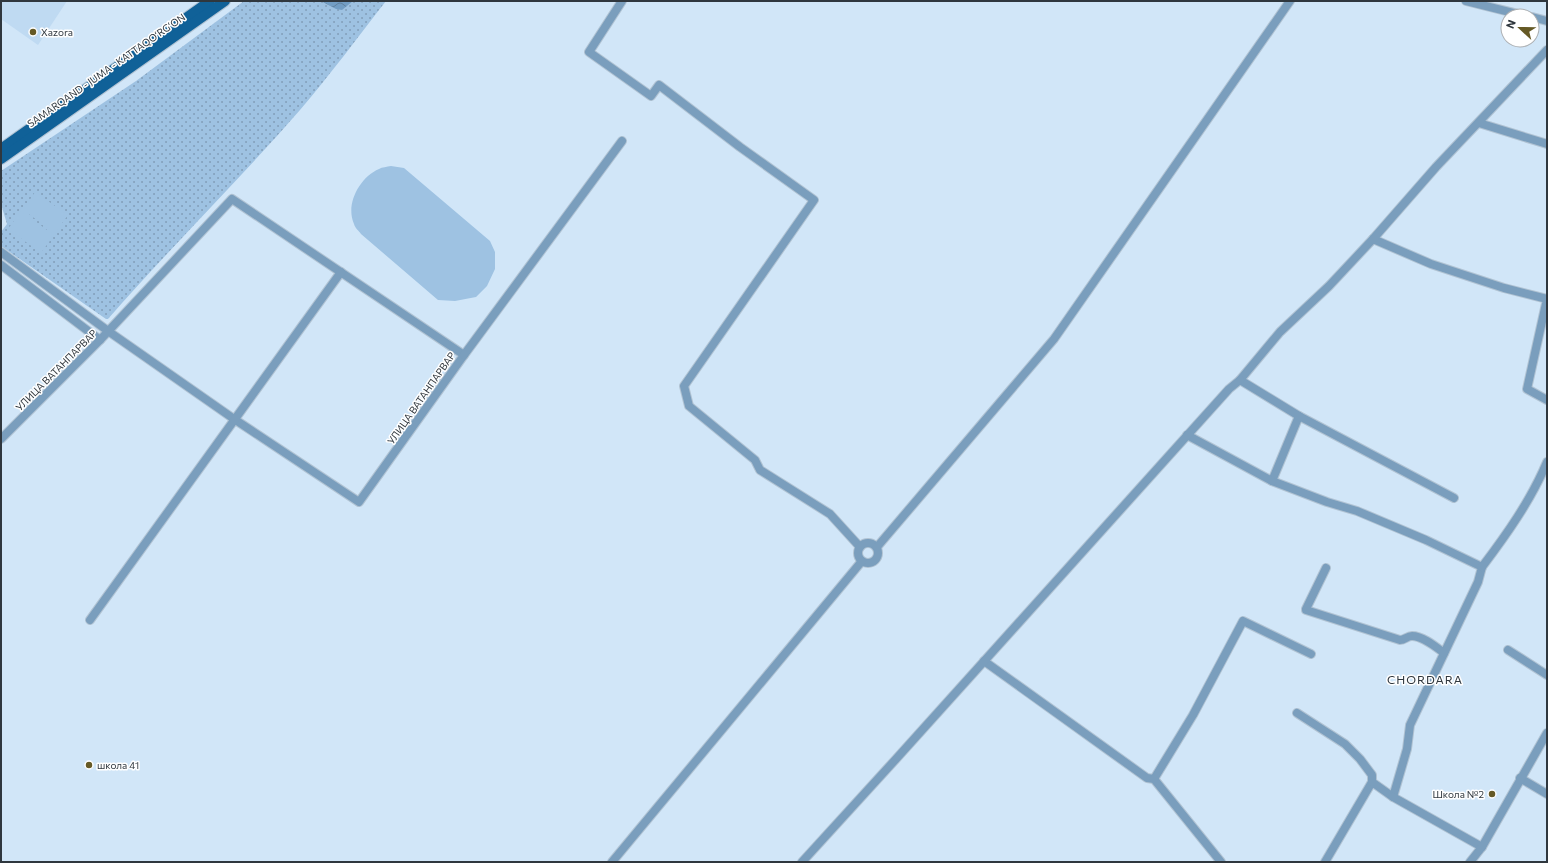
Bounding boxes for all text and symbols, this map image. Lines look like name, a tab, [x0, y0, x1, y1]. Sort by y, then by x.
north arrow	[1500, 8, 1540, 48]
street label: SAMARQAND - JUMA - KATTAQO‘RG‘ON	[25, 11, 187, 129]
text: N	[1503, 18, 1518, 30]
place label: Xazora	[41, 26, 73, 38]
marker: Xazora	[28, 27, 38, 37]
street label: УЛИЦА ВАТАНПАРВАР	[13, 327, 99, 413]
street label: УЛИЦА ВАТАНПАРВАР	[385, 350, 457, 446]
district label: CHORDARA	[1387, 672, 1463, 686]
place label: школа 41	[97, 759, 139, 771]
marker: школа 41	[84, 760, 94, 770]
place label: Школа №2	[1432, 788, 1484, 800]
marker: Школа №2	[1487, 789, 1497, 799]

